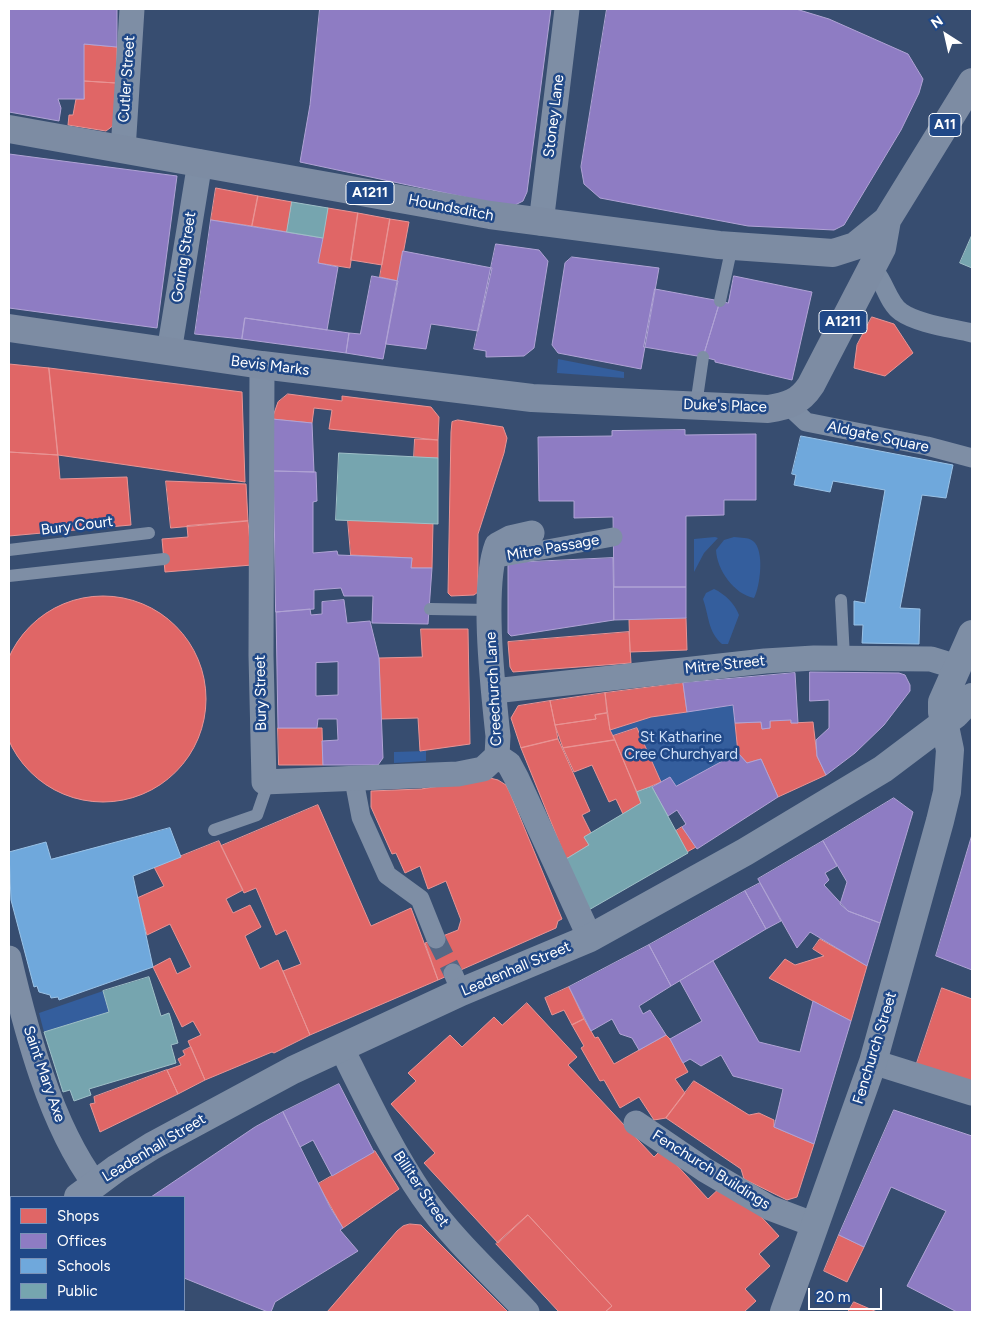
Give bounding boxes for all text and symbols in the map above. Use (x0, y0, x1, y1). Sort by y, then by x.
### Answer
north arrow (921, 10, 971, 60)
text: N (928, 12, 946, 32)
street label: Cutler Street (115, 35, 139, 123)
street label: Stoney Lane (540, 73, 568, 159)
road number: A11 (929, 114, 961, 136)
road number: A1211 (346, 182, 394, 204)
street label: Houndsditch (407, 191, 495, 225)
street label: Goring Street (168, 210, 200, 304)
road number: A1211 (819, 311, 867, 334)
street label: Bevis Marks (230, 352, 310, 380)
street label: Duke's Place (683, 396, 767, 416)
street label: Aldgate Square (826, 417, 930, 457)
street label: Bury Court (40, 513, 114, 539)
street label: Mitre Passage (505, 531, 601, 565)
street label: Creechurch Lane (482, 631, 506, 747)
street label: Mitre Street (684, 652, 766, 678)
street label: Bury Street (251, 655, 271, 731)
park label: St Katharine Cree Churchyard (624, 729, 738, 764)
street label: Leadenhall Street (458, 938, 574, 1000)
street label: Fenchurch Street (849, 990, 901, 1106)
street label: Saint Mary Axe (19, 1024, 69, 1124)
street label: Leadenhall Street (99, 1110, 209, 1186)
street label: Fenchurch Buildings (649, 1126, 773, 1214)
street label: Billiter Street (389, 1148, 453, 1230)
legend (10, 1196, 185, 1311)
text: Shops (57, 1207, 99, 1225)
text: Offices (57, 1232, 107, 1250)
text: Schools (57, 1257, 110, 1275)
scale bar (811, 1278, 885, 1310)
text: Public (57, 1282, 98, 1300)
text: 20 m (816, 1288, 850, 1306)

